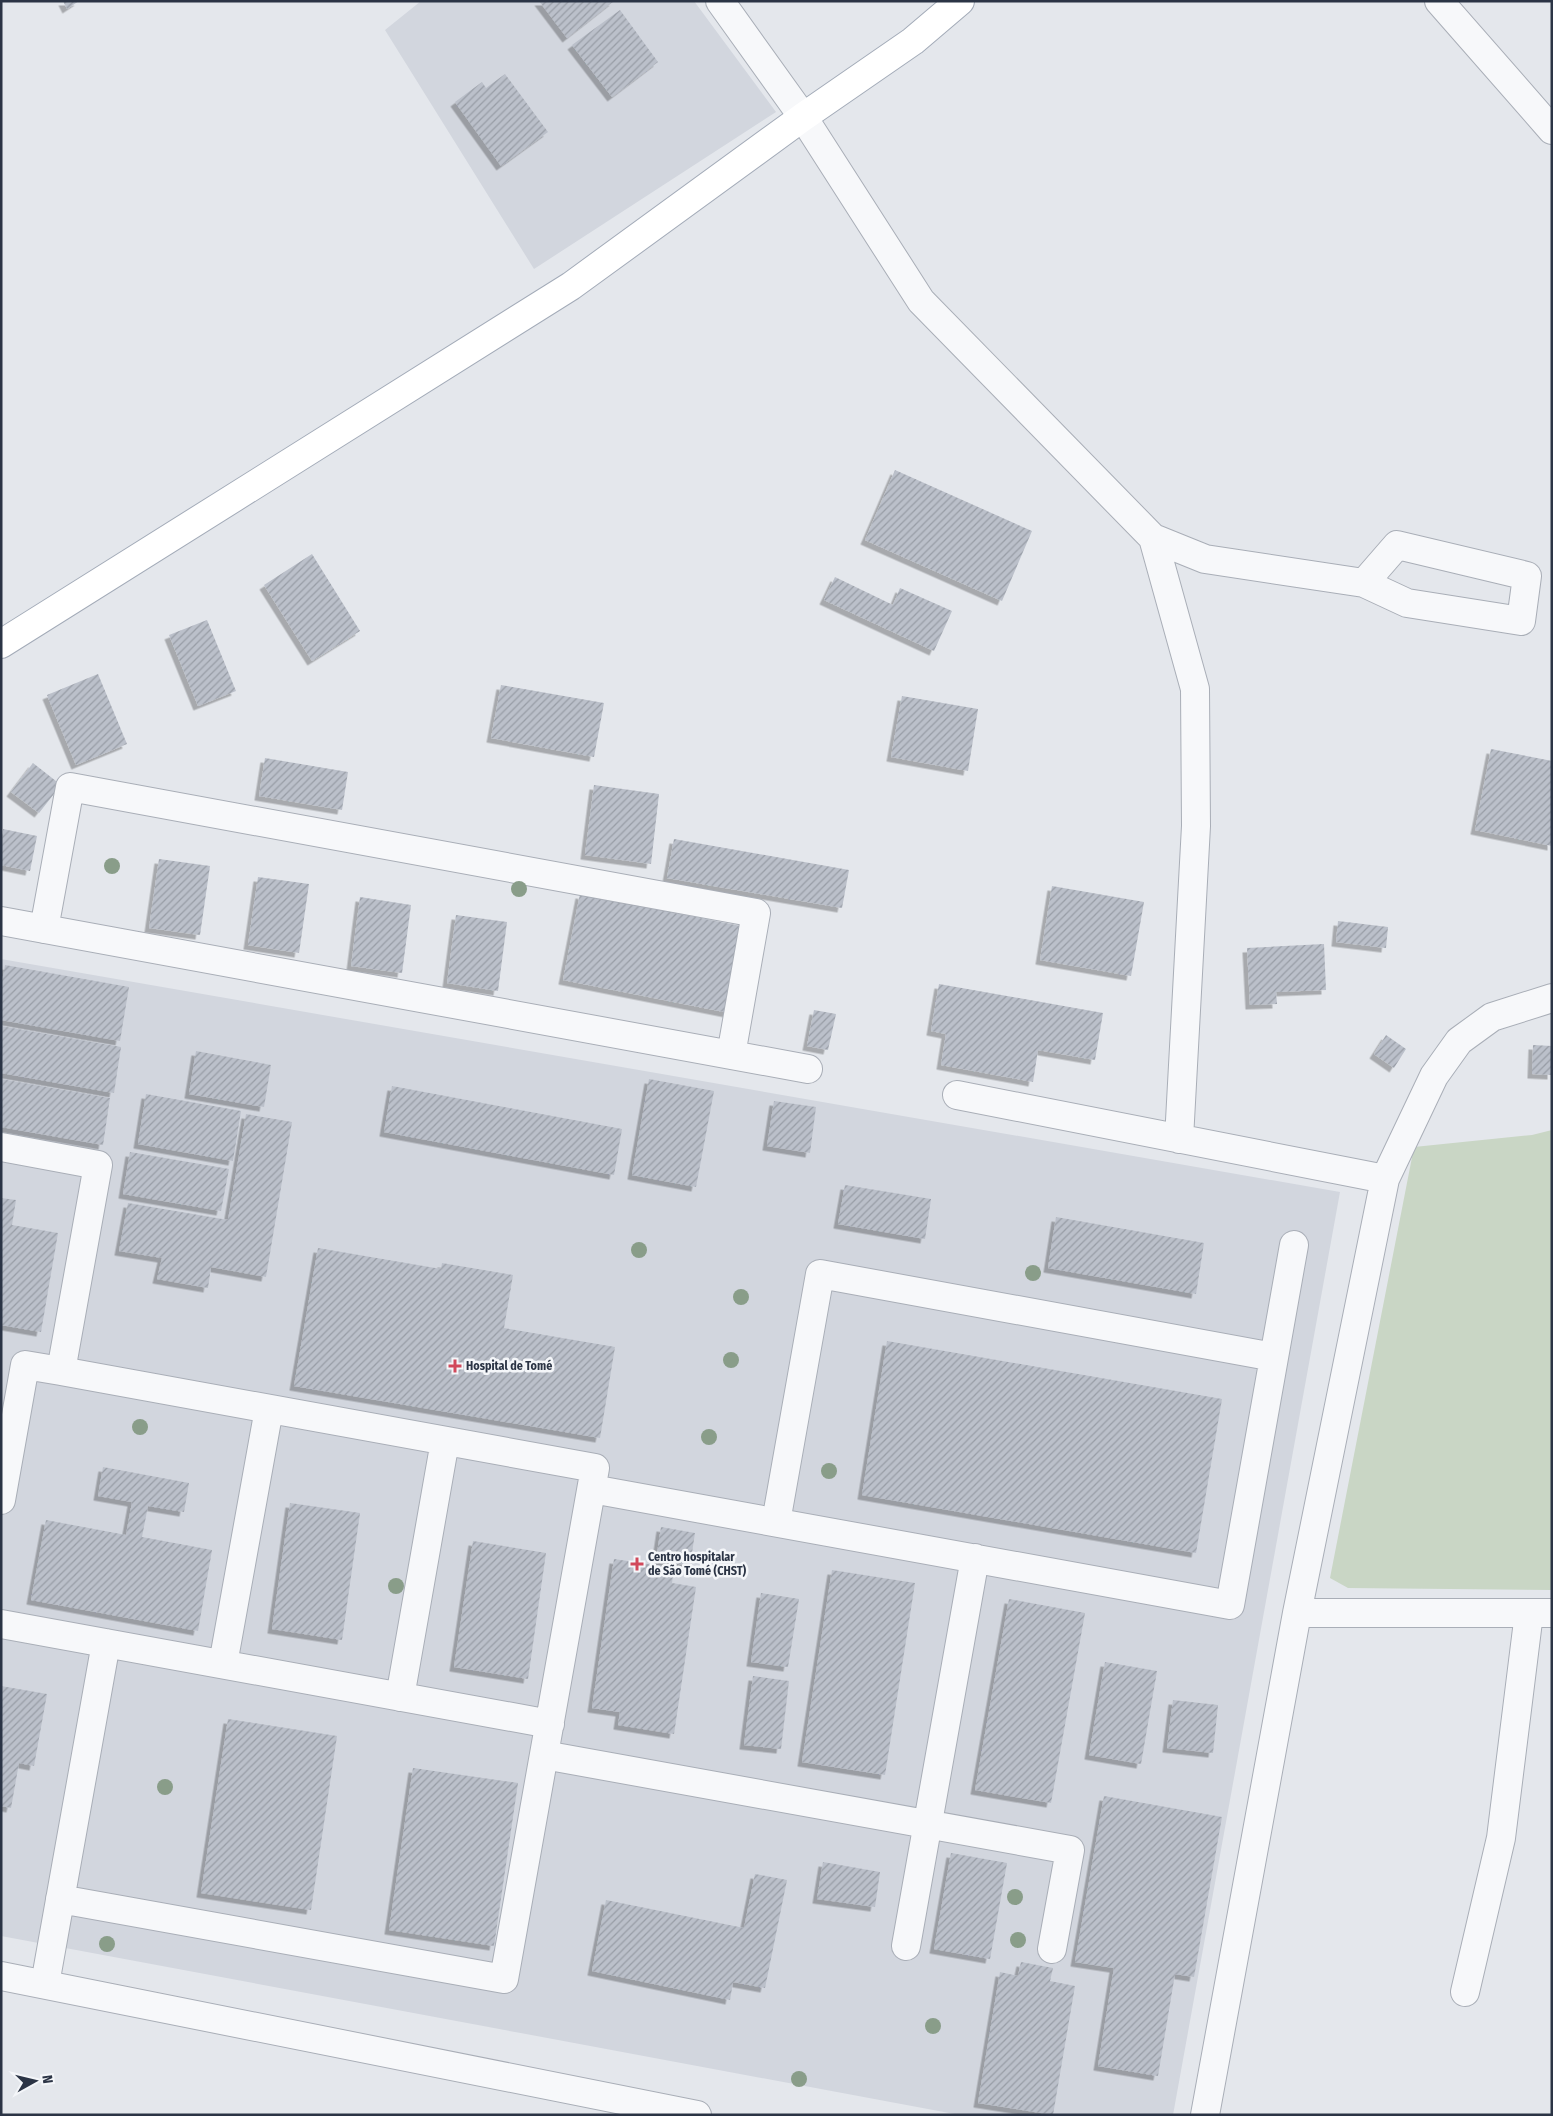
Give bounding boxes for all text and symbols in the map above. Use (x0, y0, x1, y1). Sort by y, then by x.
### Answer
marker: Hospital de Tomé (448, 1359, 462, 1373)
place label: Hospital de Tomé (466, 1359, 552, 1373)
place label: Centro hospitalar de São Tomé (CHST) (648, 1550, 747, 1578)
marker: Centro hospitalar de São Tomé (CHST) (630, 1557, 644, 1571)
north arrow (10, 2056, 60, 2106)
text: N (38, 2074, 56, 2085)

